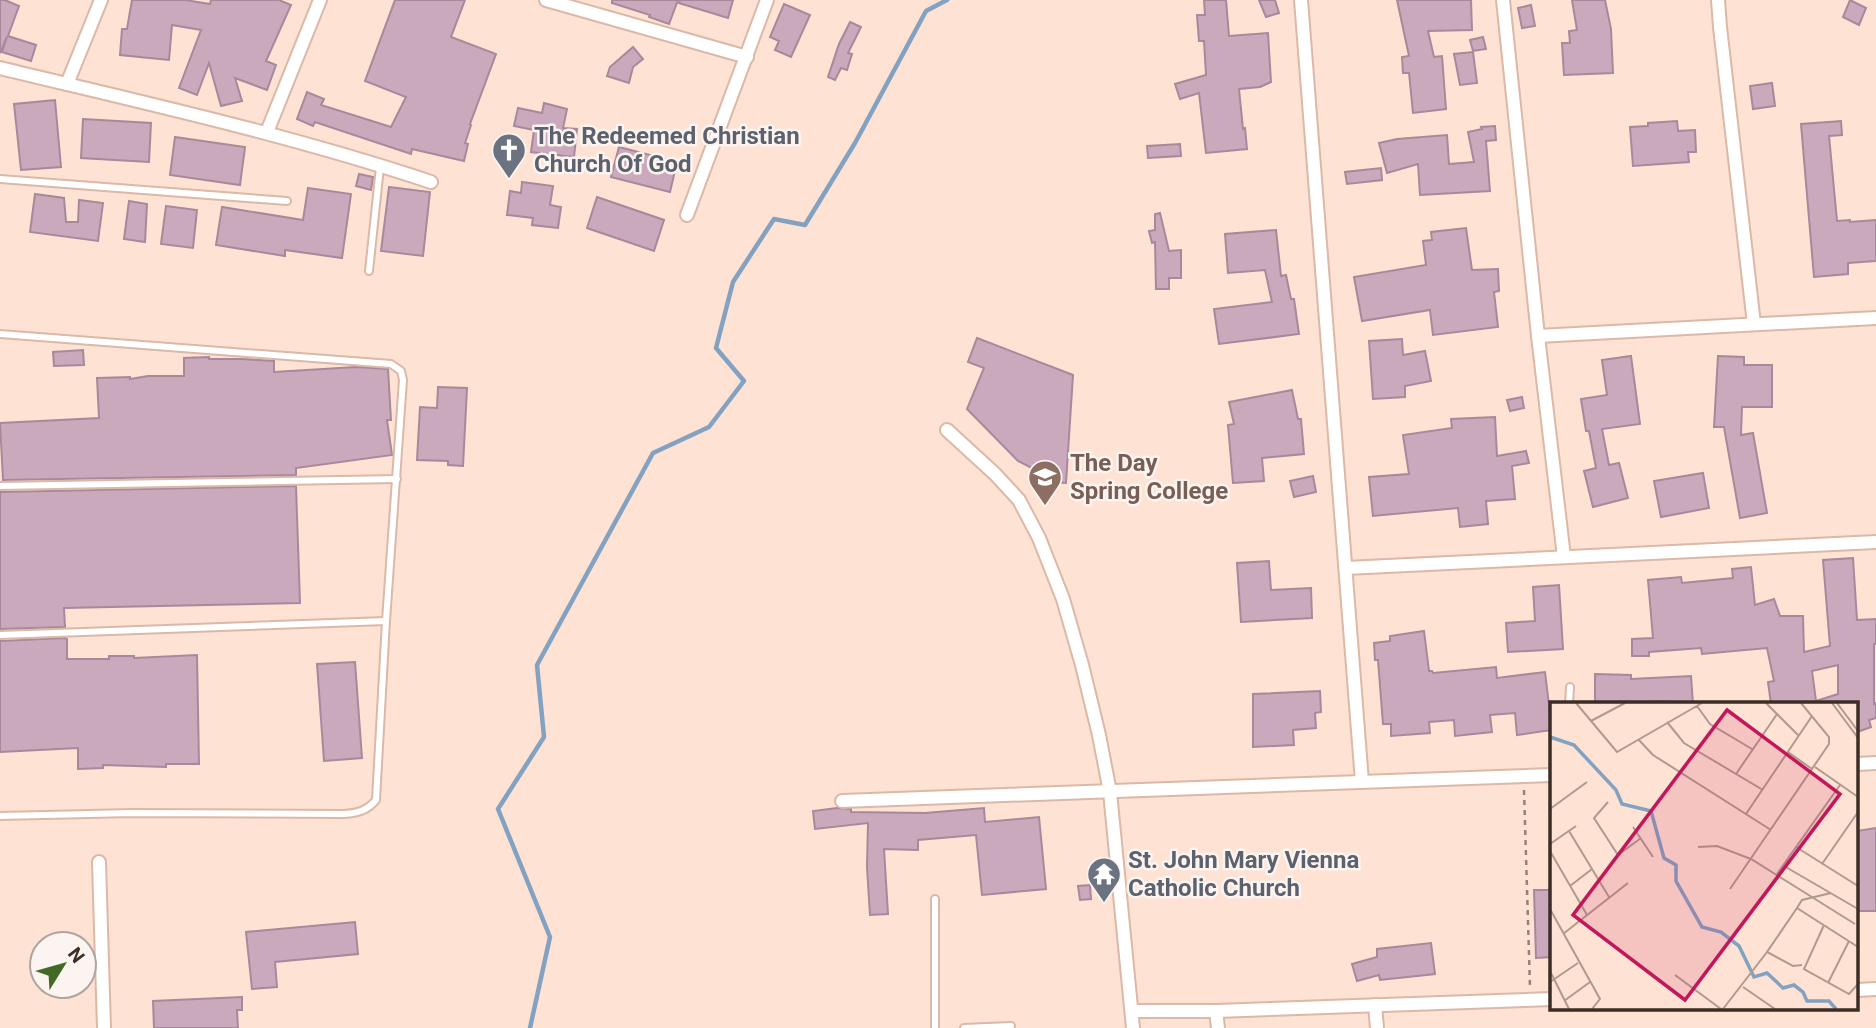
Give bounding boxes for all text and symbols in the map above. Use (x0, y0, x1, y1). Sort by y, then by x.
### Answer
place label: The Redeemed Christian Church Of God (534, 122, 800, 178)
church icon: The Redeemed Christian Church Of God (490, 131, 528, 180)
place label: The Day Spring College (1070, 449, 1228, 505)
school or university icon: The Day Spring College (1026, 458, 1064, 507)
inset map (1550, 702, 1858, 1010)
place label: St. John Mary Vienna Catholic Church (1128, 846, 1359, 902)
temple icon: St. John Mary Vienna Catholic Church (1085, 855, 1123, 904)
north arrow (28, 930, 98, 1000)
text: N (63, 943, 89, 967)

